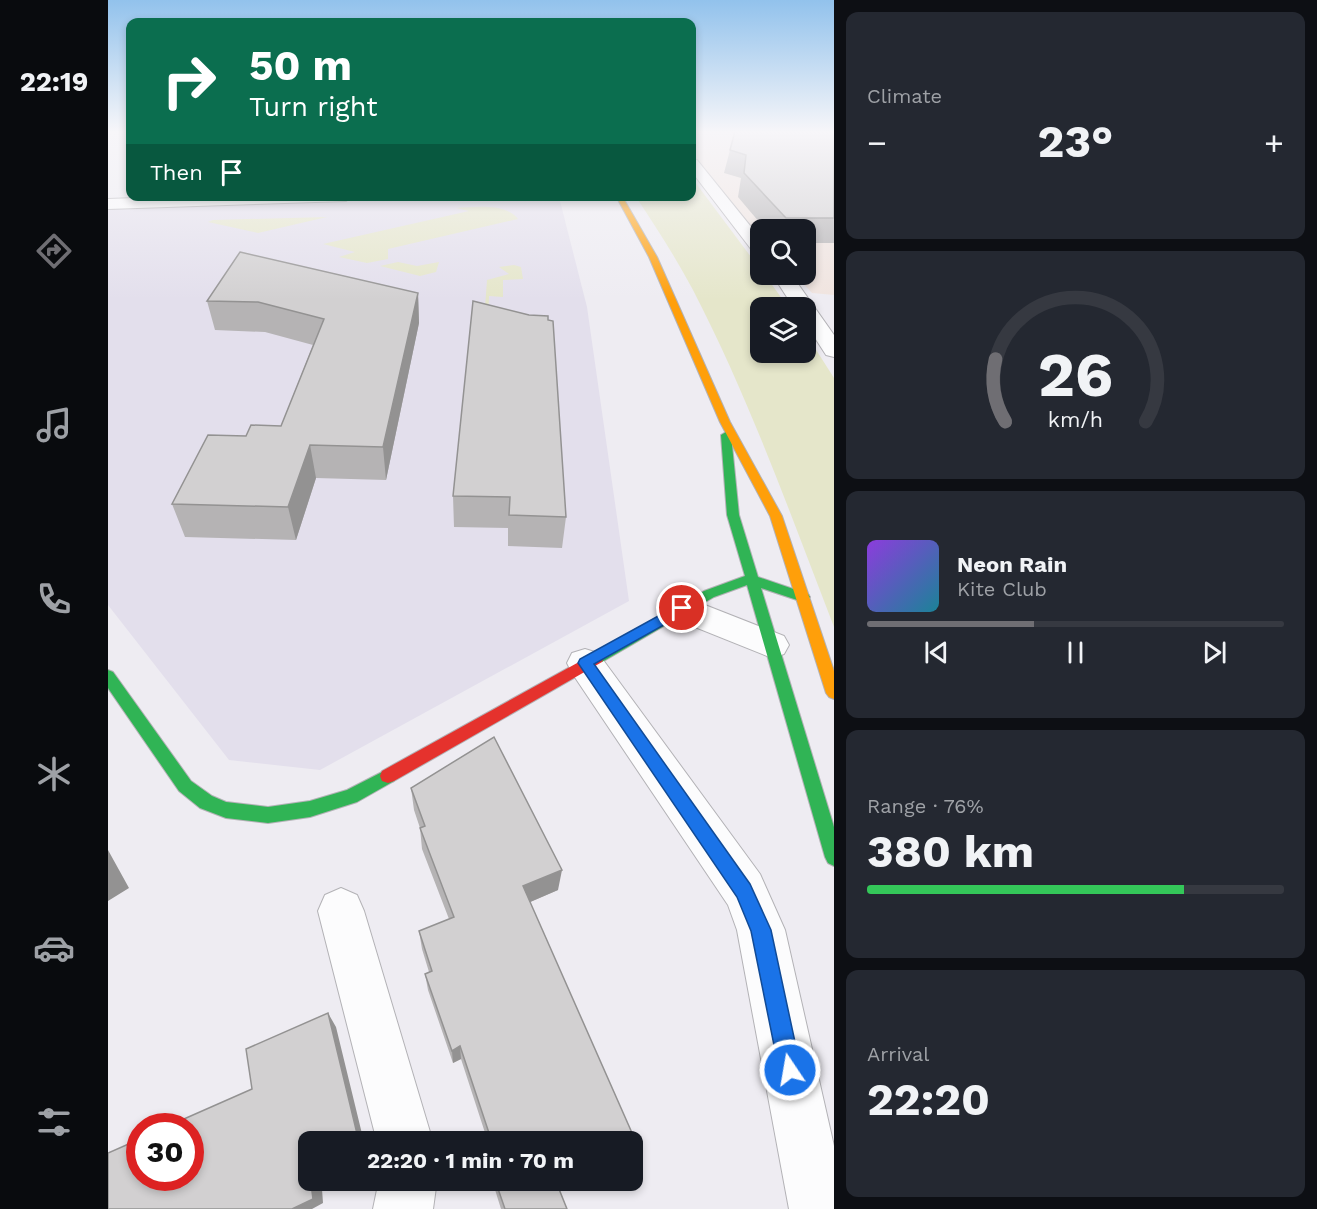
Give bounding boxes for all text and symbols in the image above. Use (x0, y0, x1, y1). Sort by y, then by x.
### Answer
text: 50 m (249, 41, 352, 90)
icon: right (150, 42, 228, 120)
text: 22:19 (20, 66, 88, 98)
text: Climate (867, 84, 942, 108)
text: Turn right (249, 91, 378, 123)
text: 23° (1038, 115, 1113, 168)
text: − (867, 123, 887, 162)
text: + (1264, 123, 1284, 162)
icon: arrive (215, 156, 248, 189)
text: Then (150, 160, 203, 185)
map controls (750, 219, 816, 363)
button: search (750, 219, 816, 285)
icon: directions (33, 230, 75, 272)
button: layers (750, 297, 816, 363)
text: 26 (1038, 338, 1113, 411)
icon: music (33, 404, 75, 446)
text: km/h (1048, 408, 1103, 433)
text: Neon Rain (957, 552, 1067, 577)
text: Kite Club (957, 577, 1047, 601)
icon: phone (33, 578, 75, 620)
pin (656, 582, 707, 633)
icon: arrive (665, 591, 698, 624)
icon: previous (920, 636, 953, 669)
icon: pause (1059, 636, 1092, 669)
icon: next (1198, 636, 1231, 669)
icon: climate (33, 753, 75, 795)
text: Range · 76% (867, 794, 984, 818)
text: 380 km (867, 825, 1034, 878)
icon: car (33, 927, 75, 969)
position arrow (758, 1038, 822, 1102)
text: Arrival (867, 1042, 929, 1066)
text: 22:20 (867, 1073, 990, 1126)
icon: filters (33, 1101, 75, 1143)
speed limit sign: 30 (126, 1113, 204, 1191)
text: 22:20 · 1 min · 70 m (367, 1148, 574, 1173)

